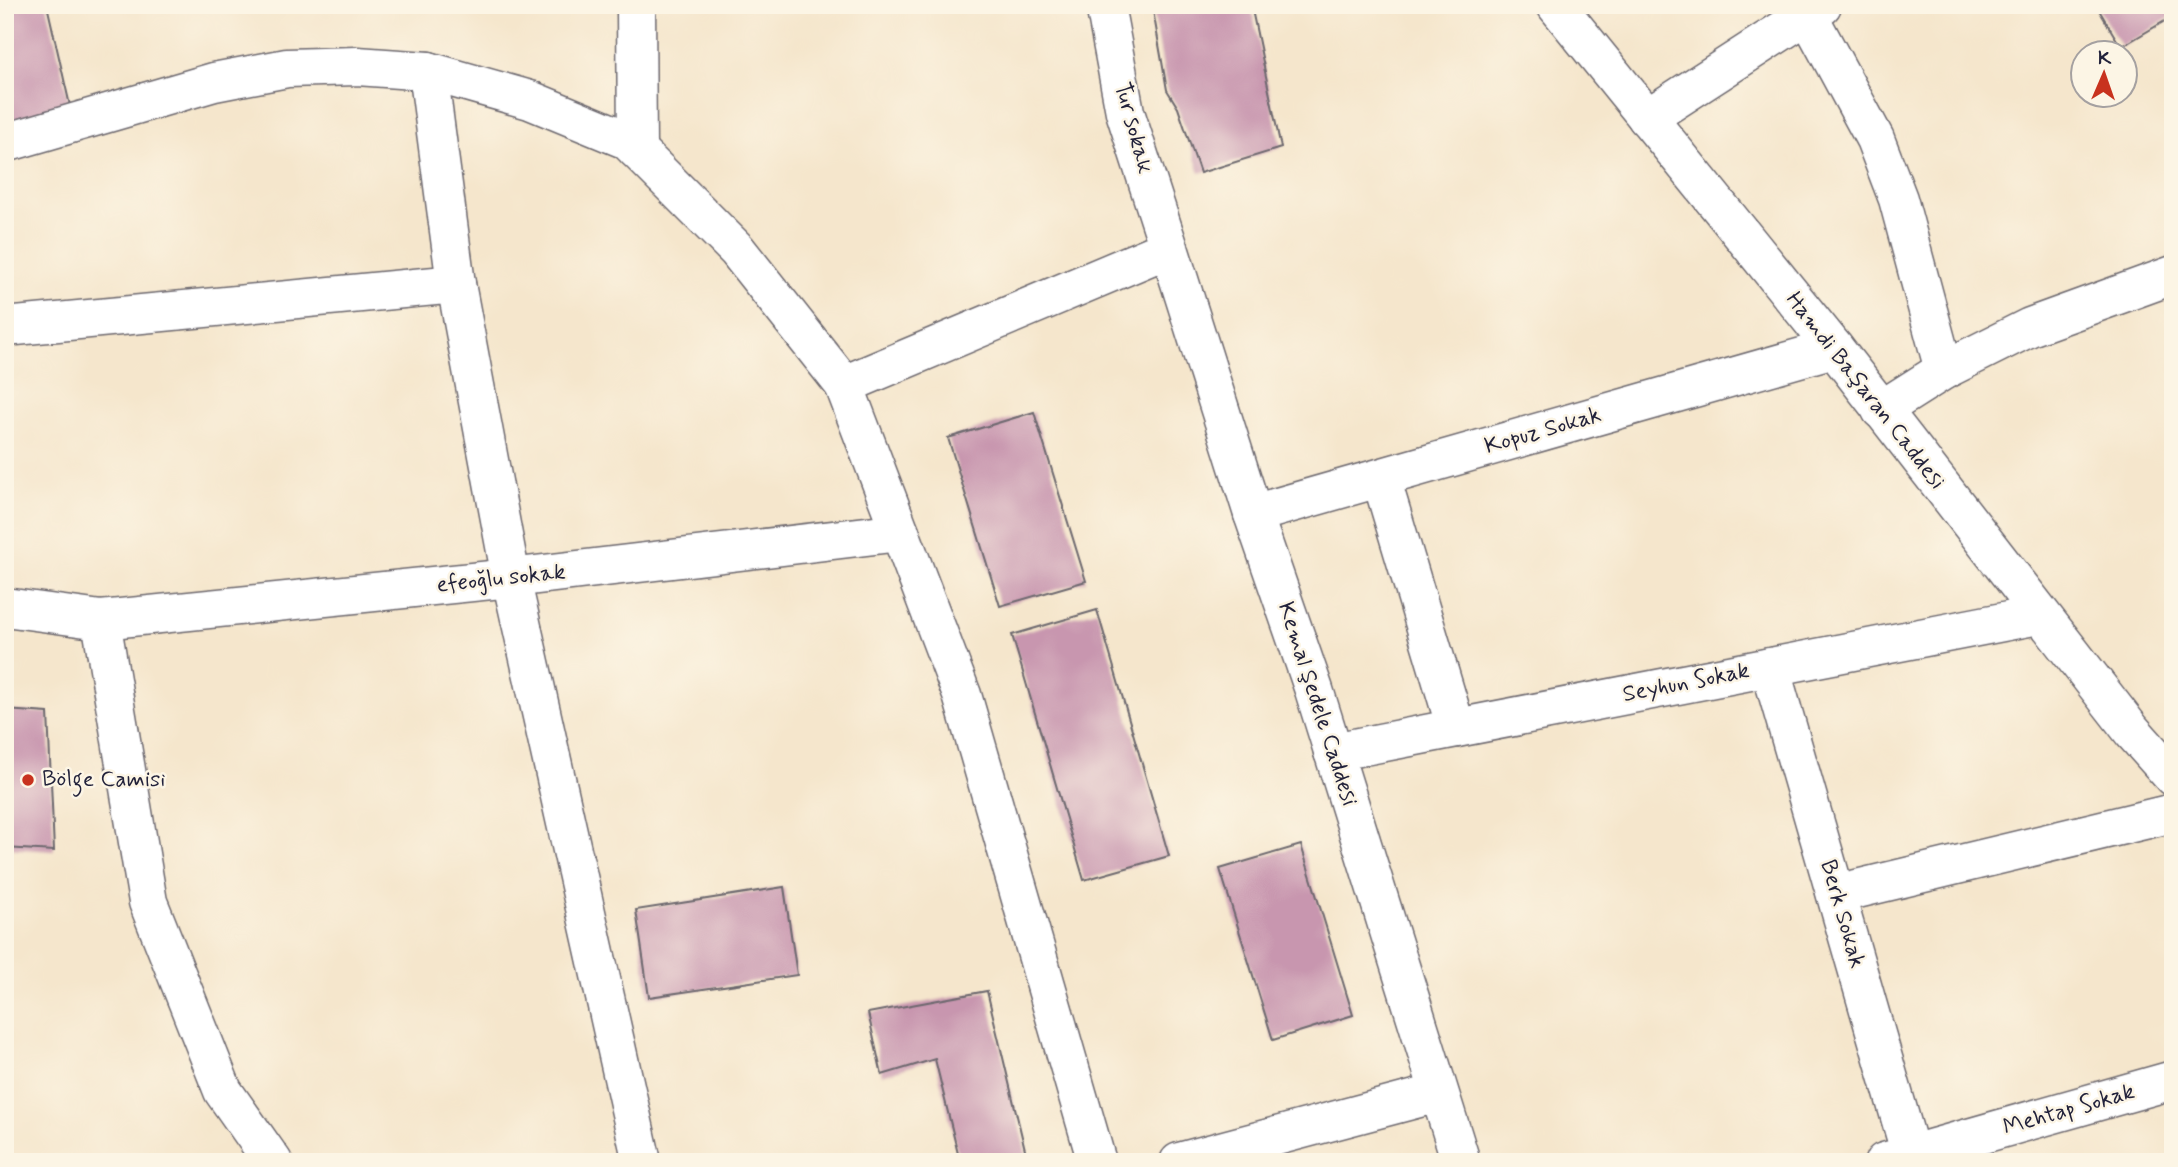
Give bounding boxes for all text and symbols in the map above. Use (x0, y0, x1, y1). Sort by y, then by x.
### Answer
north arrow (2070, 38, 2140, 108)
text: K (2097, 46, 2112, 71)
street label: Tur sokak (1106, 79, 1160, 177)
street label: Hamdi Başaran Caddesi (1778, 286, 1952, 496)
street label: Kopuz Sokak (1481, 400, 1605, 462)
street label: efeoğlu sokak (435, 557, 567, 601)
street label: Kemal Şedele Caddesi (1270, 598, 1364, 810)
street label: Seyhun Sokak (1620, 656, 1752, 710)
place label: Bölge Camisi (42, 765, 166, 797)
marker: Bölge Camisi (20, 772, 36, 788)
street label: Berk Sokak (1812, 856, 1872, 972)
street label: Mehtap Sokak (2000, 1077, 2138, 1143)

